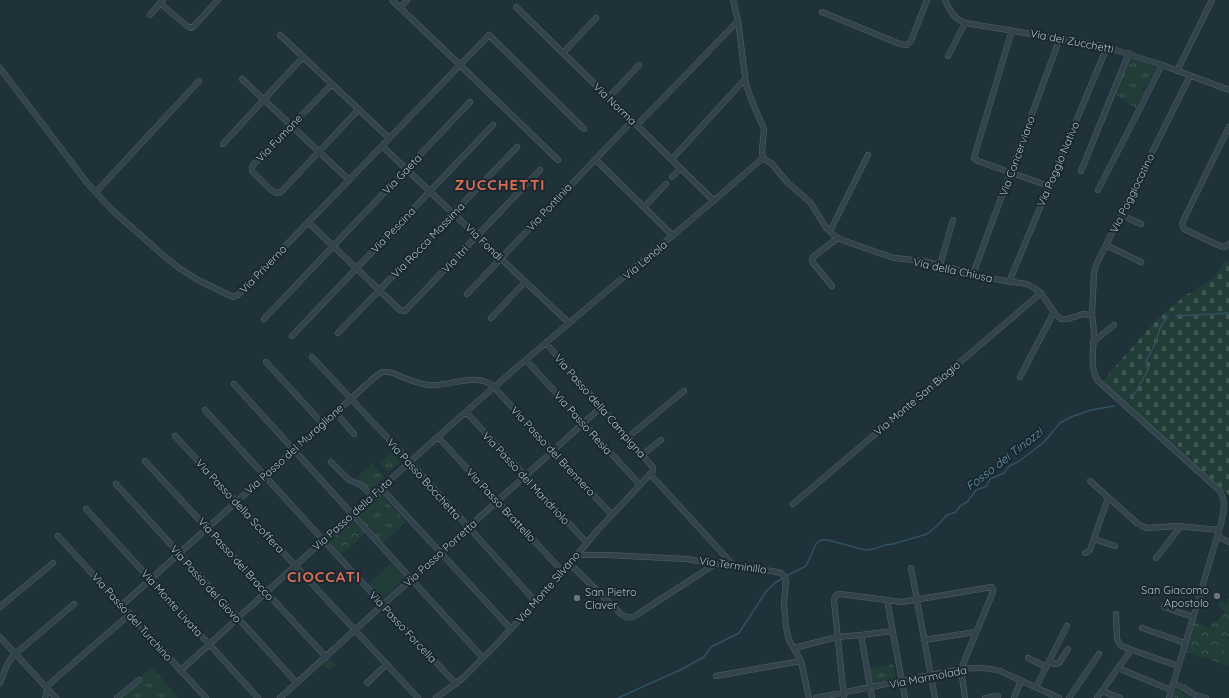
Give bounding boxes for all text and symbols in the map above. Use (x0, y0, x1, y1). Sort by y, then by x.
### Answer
street label: Via dei Zucchetti (1029, 26, 1115, 56)
street label: Via Norma (590, 80, 640, 128)
street label: Via Fumone (253, 111, 305, 165)
street label: Via Concerviano (996, 114, 1038, 198)
street label: Via Poggio Nativo (1034, 119, 1082, 209)
street label: Via Gaeta (379, 151, 425, 197)
street label: Via Poggiocatino (1107, 151, 1157, 235)
district label: ZUCCHETTI (455, 175, 545, 194)
street label: Via Pontinia (523, 180, 575, 234)
street label: Via Rocca Massima (388, 199, 468, 281)
street label: Via Pescina (368, 204, 418, 256)
street label: Via Fondi (462, 220, 506, 264)
street label: Via Lenola (620, 237, 670, 283)
street label: Via Priverno (237, 242, 290, 296)
street label: Via Itri (439, 242, 471, 276)
street label: Via della Chiusa (912, 255, 994, 285)
street label: Via Passo della Campigna (551, 351, 649, 461)
street label: Via Monte San Biagio (871, 358, 963, 438)
street label: Via Passo Resia (551, 389, 615, 457)
street label: Via Passo del Muraglione (242, 401, 346, 497)
street label: Via Passo del Brennero (508, 403, 599, 499)
water label: Fosso dei Tinozzi (963, 423, 1047, 494)
street label: Via Passo del Mandriolo (479, 429, 573, 528)
street label: Via Passo Bocchetta (384, 436, 464, 522)
street label: Via Passo della Scoffera (193, 456, 287, 556)
street label: Via Passo Brattello (463, 465, 539, 545)
street label: Via Passo della Futa (309, 474, 395, 554)
street label: Via Passo del Bracco (195, 515, 277, 604)
street label: Via Passo Porretta (400, 516, 480, 590)
street label: Via Passo del Giovo (167, 542, 245, 626)
street label: Via Monte Silvano (513, 548, 583, 626)
street label: Via Terminillo (698, 553, 768, 577)
street label: Via Monte Livata (138, 567, 206, 639)
district label: CIOCCATI (287, 567, 361, 586)
street label: Via Passo del Turchino (89, 570, 175, 664)
place label: San Giacomo Apostolo (1141, 583, 1209, 610)
place label: San Pietro Claver (585, 585, 637, 612)
street label: Via Passo Forcella (366, 588, 440, 666)
marker: San Giacomo Apostolo (1212, 591, 1222, 601)
marker: San Pietro Claver (572, 593, 582, 603)
street label: Via Marmolada (888, 663, 968, 691)

